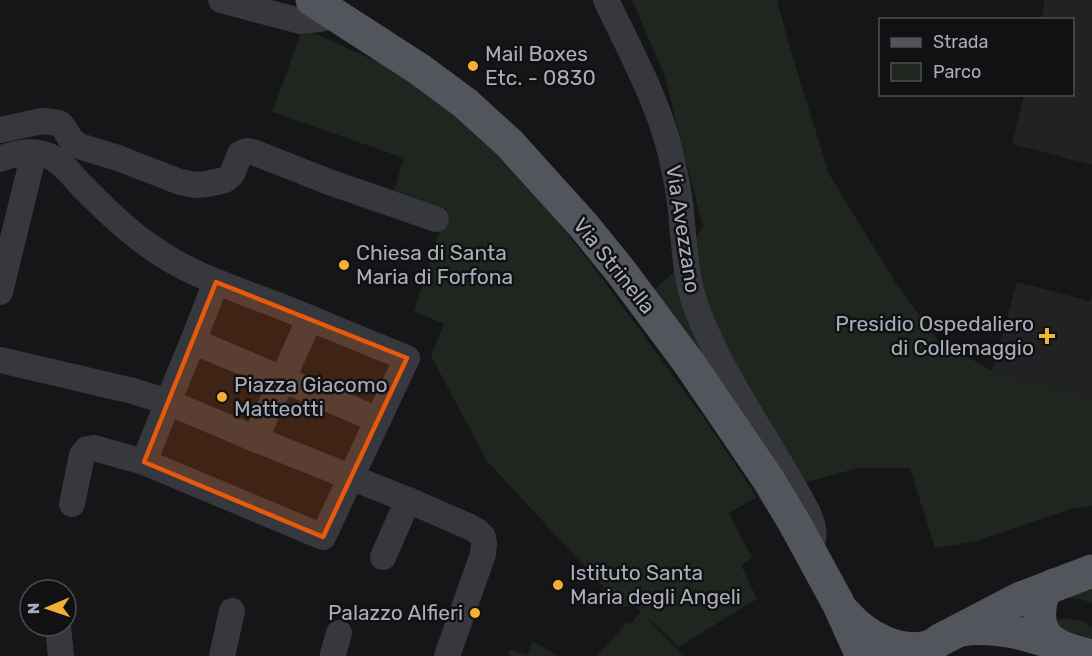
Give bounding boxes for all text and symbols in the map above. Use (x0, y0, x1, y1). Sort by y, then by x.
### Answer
legend (879, 18, 1074, 96)
text: Strada (933, 31, 989, 53)
place label: Mail Boxes Etc. - 0830 (485, 41, 596, 90)
marker: Mail Boxes Etc. - 0830 (466, 59, 480, 73)
text: Parco (933, 61, 981, 83)
street label: Via Avezzano (661, 163, 706, 295)
street label: Via Strinella (568, 213, 661, 319)
place label: Chiesa di Santa Maria di Forfona (356, 240, 513, 289)
marker: Chiesa di Santa Maria di Forfona (337, 258, 351, 272)
place label: Presidio Ospedaliero di Collemaggio (835, 311, 1034, 360)
marker: Presidio Ospedaliero di Collemaggio (1038, 327, 1056, 345)
place label: Piazza Giacomo Matteotti (234, 372, 388, 421)
marker: Piazza Giacomo Matteotti (215, 390, 229, 404)
place label: Istituto Santa Maria degli Angeli (570, 560, 741, 609)
north arrow (18, 578, 78, 638)
marker: Istituto Santa Maria degli Angeli (551, 578, 565, 592)
place label: Palazzo Alfieri (328, 600, 463, 625)
text: N (24, 602, 43, 615)
marker: Palazzo Alfieri (468, 606, 482, 620)

